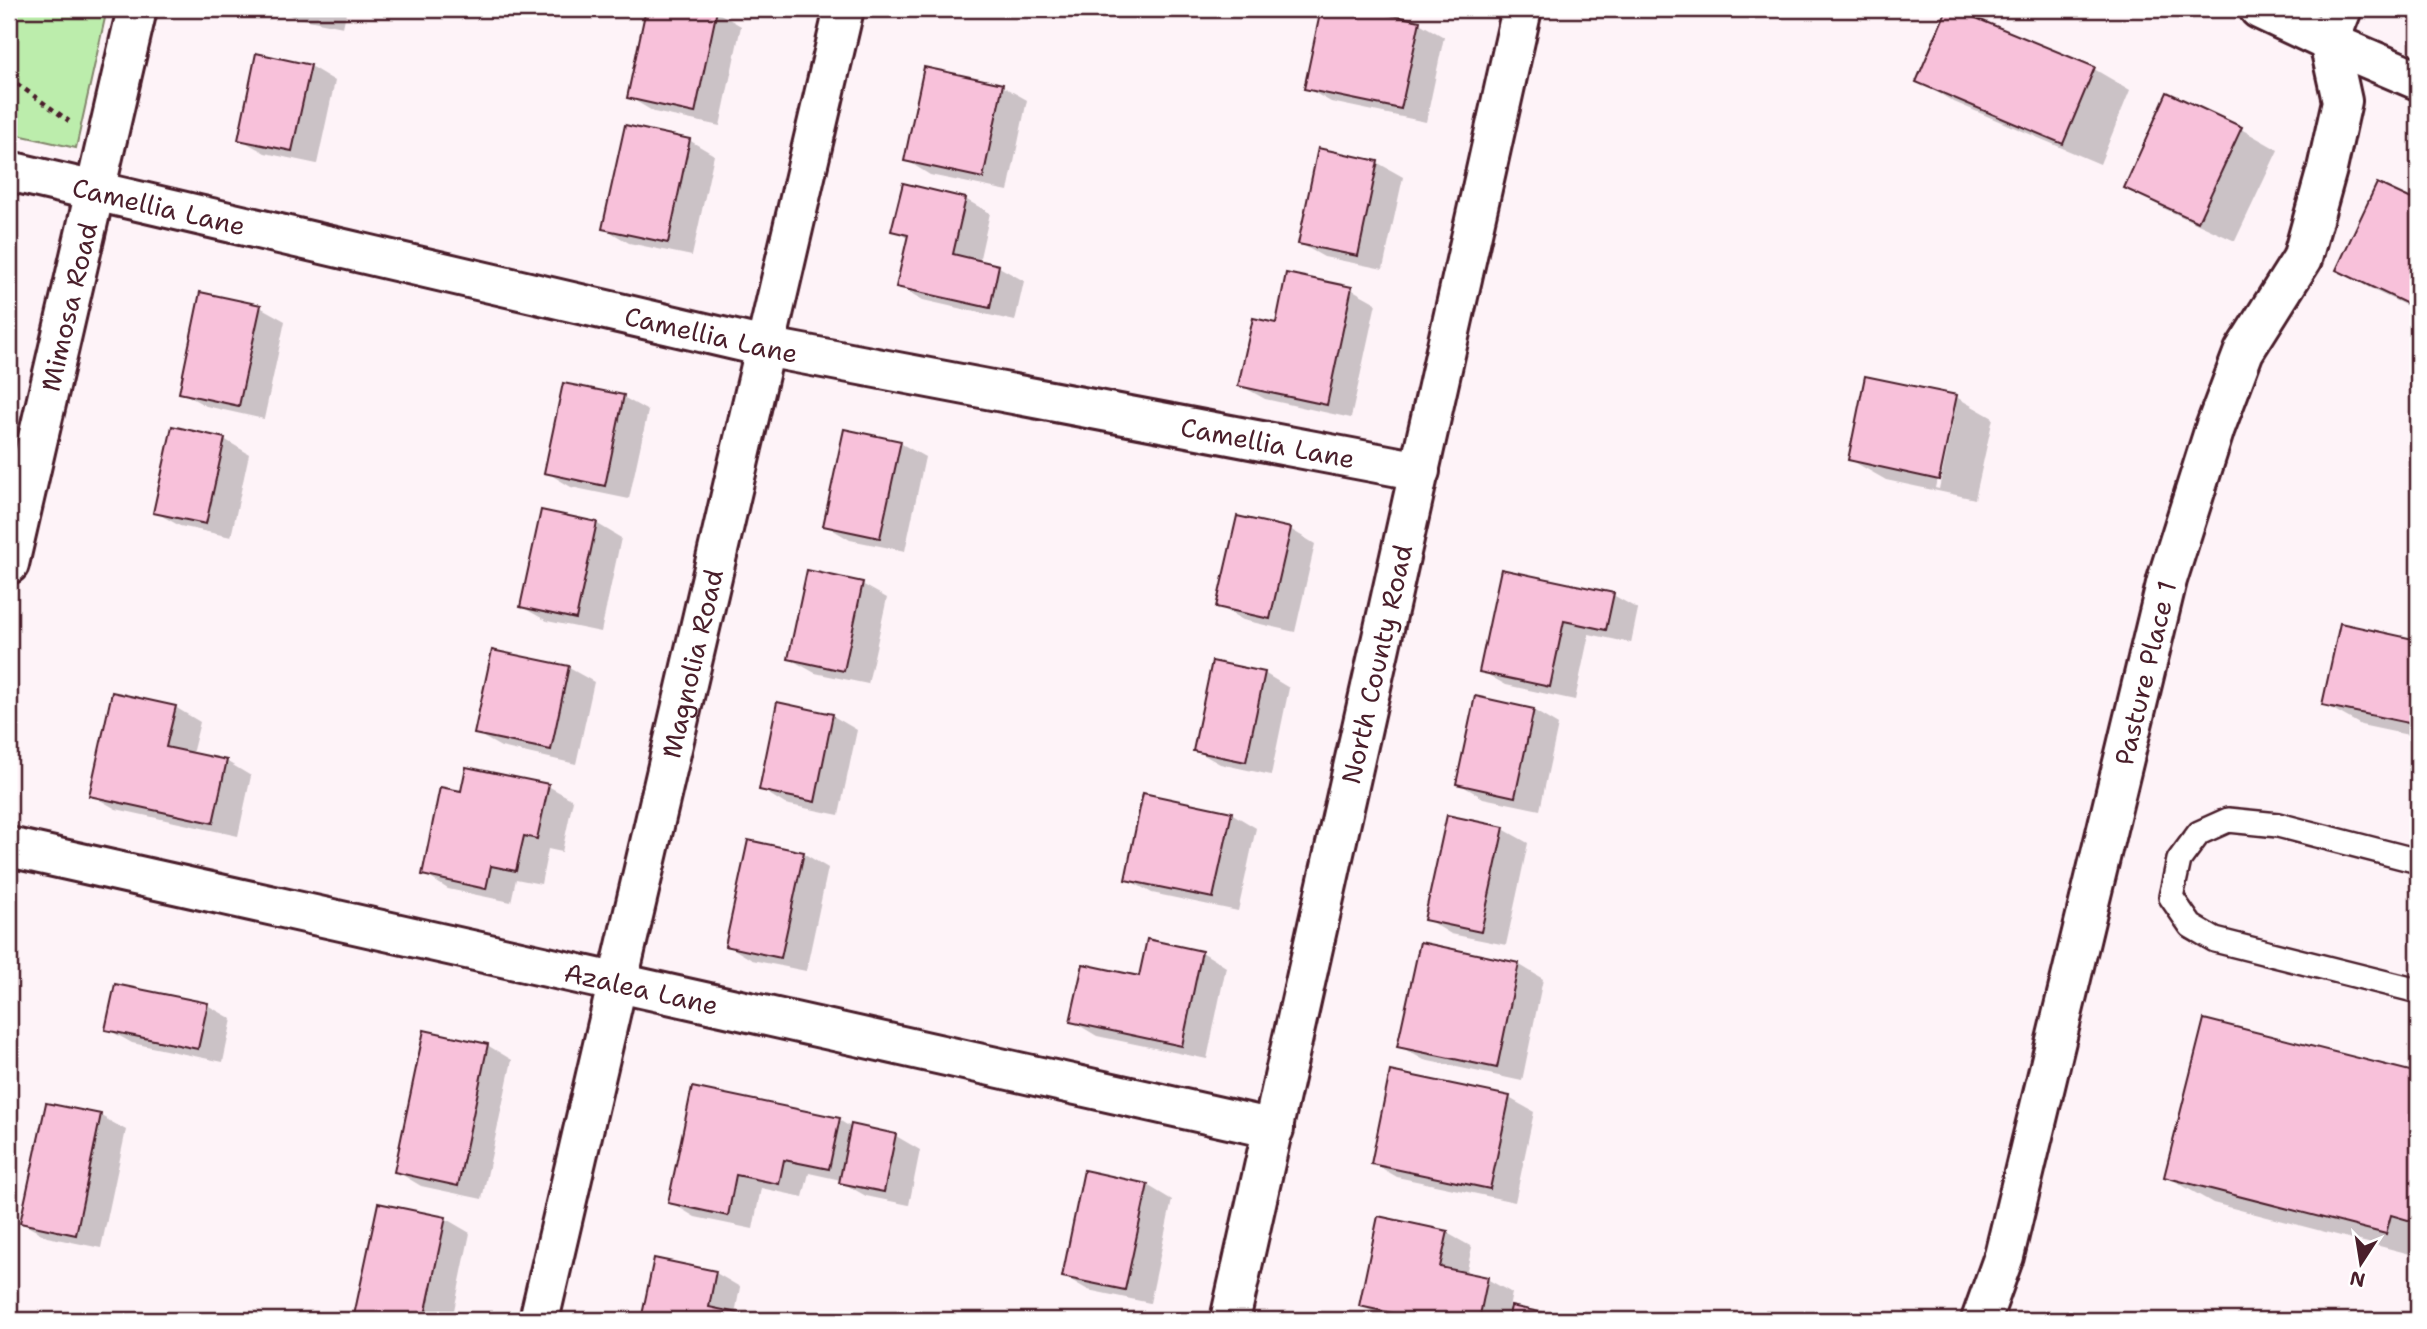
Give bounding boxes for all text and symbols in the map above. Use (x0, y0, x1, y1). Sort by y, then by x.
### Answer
street label: Camellia Lane (69, 169, 249, 243)
street label: Mimosa Road (32, 219, 105, 395)
street label: Camellia Lane (621, 297, 801, 370)
street label: Camellia Lane (1178, 409, 1358, 476)
street label: North County Road (1332, 541, 1420, 787)
street label: Magnolia Road (653, 565, 731, 762)
street label: Pasture Place 1 (2106, 577, 2184, 768)
street label: Azalea Lane (561, 954, 722, 1022)
north arrow (2326, 1228, 2396, 1298)
text: N (2348, 1265, 2368, 1293)

